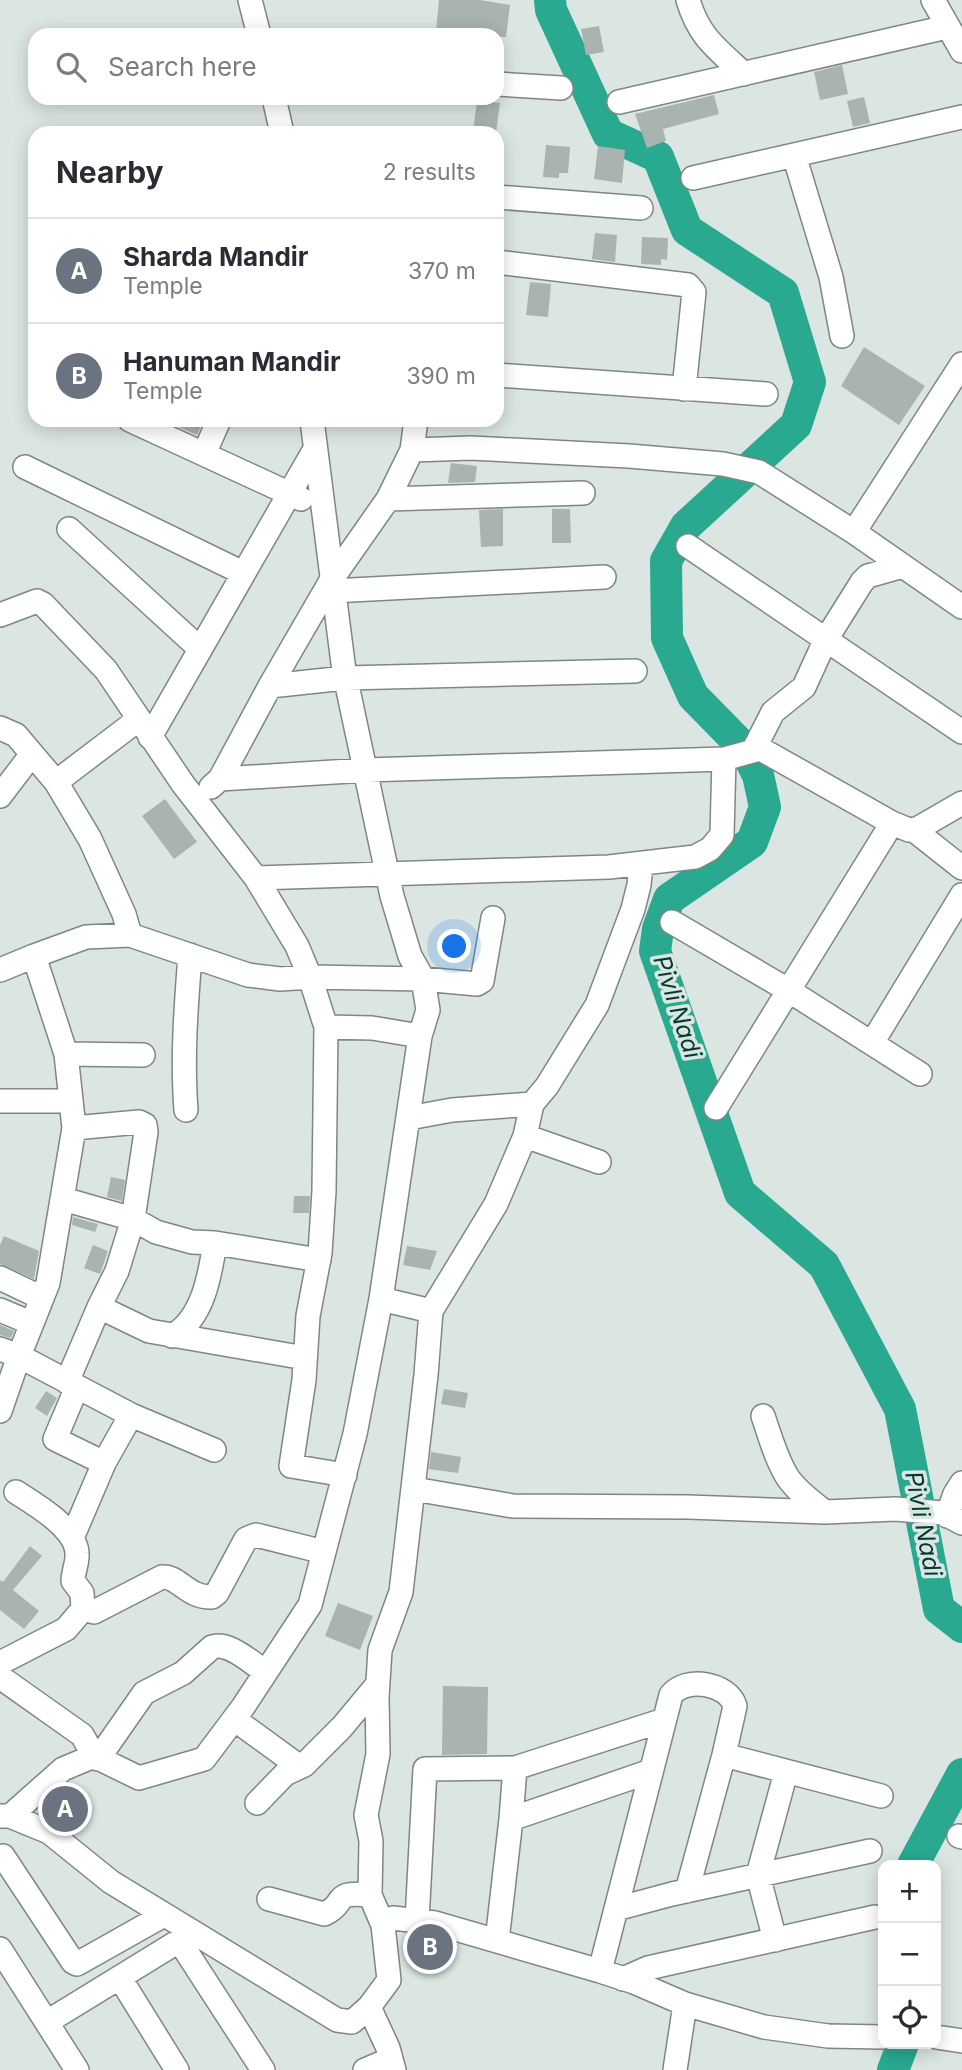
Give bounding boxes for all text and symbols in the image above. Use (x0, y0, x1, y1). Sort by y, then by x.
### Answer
search box (28, 28, 504, 105)
icon: search (52, 48, 90, 86)
text: Search here (108, 51, 257, 82)
text: Nearby (56, 154, 164, 190)
text: 2 results (383, 158, 476, 186)
text: Sharda Mandir (123, 241, 308, 272)
text: A (70, 257, 88, 285)
text: 370 m (408, 257, 476, 285)
text: Temple (123, 272, 203, 300)
text: Hanuman Mandir (123, 346, 341, 377)
text: B (71, 362, 87, 390)
text: 390 m (406, 362, 476, 390)
text: Temple (123, 377, 203, 405)
your location (437, 929, 471, 963)
water label: Pivli Nadi (647, 952, 708, 1063)
water label: Pivli Nadi (899, 1469, 948, 1580)
pin: A (42, 1783, 88, 1835)
map controls (878, 1860, 941, 2049)
button: + (878, 1860, 941, 1923)
pin: B (407, 1921, 453, 1973)
button: − (878, 1923, 941, 1986)
button: locate (878, 1986, 941, 2049)

